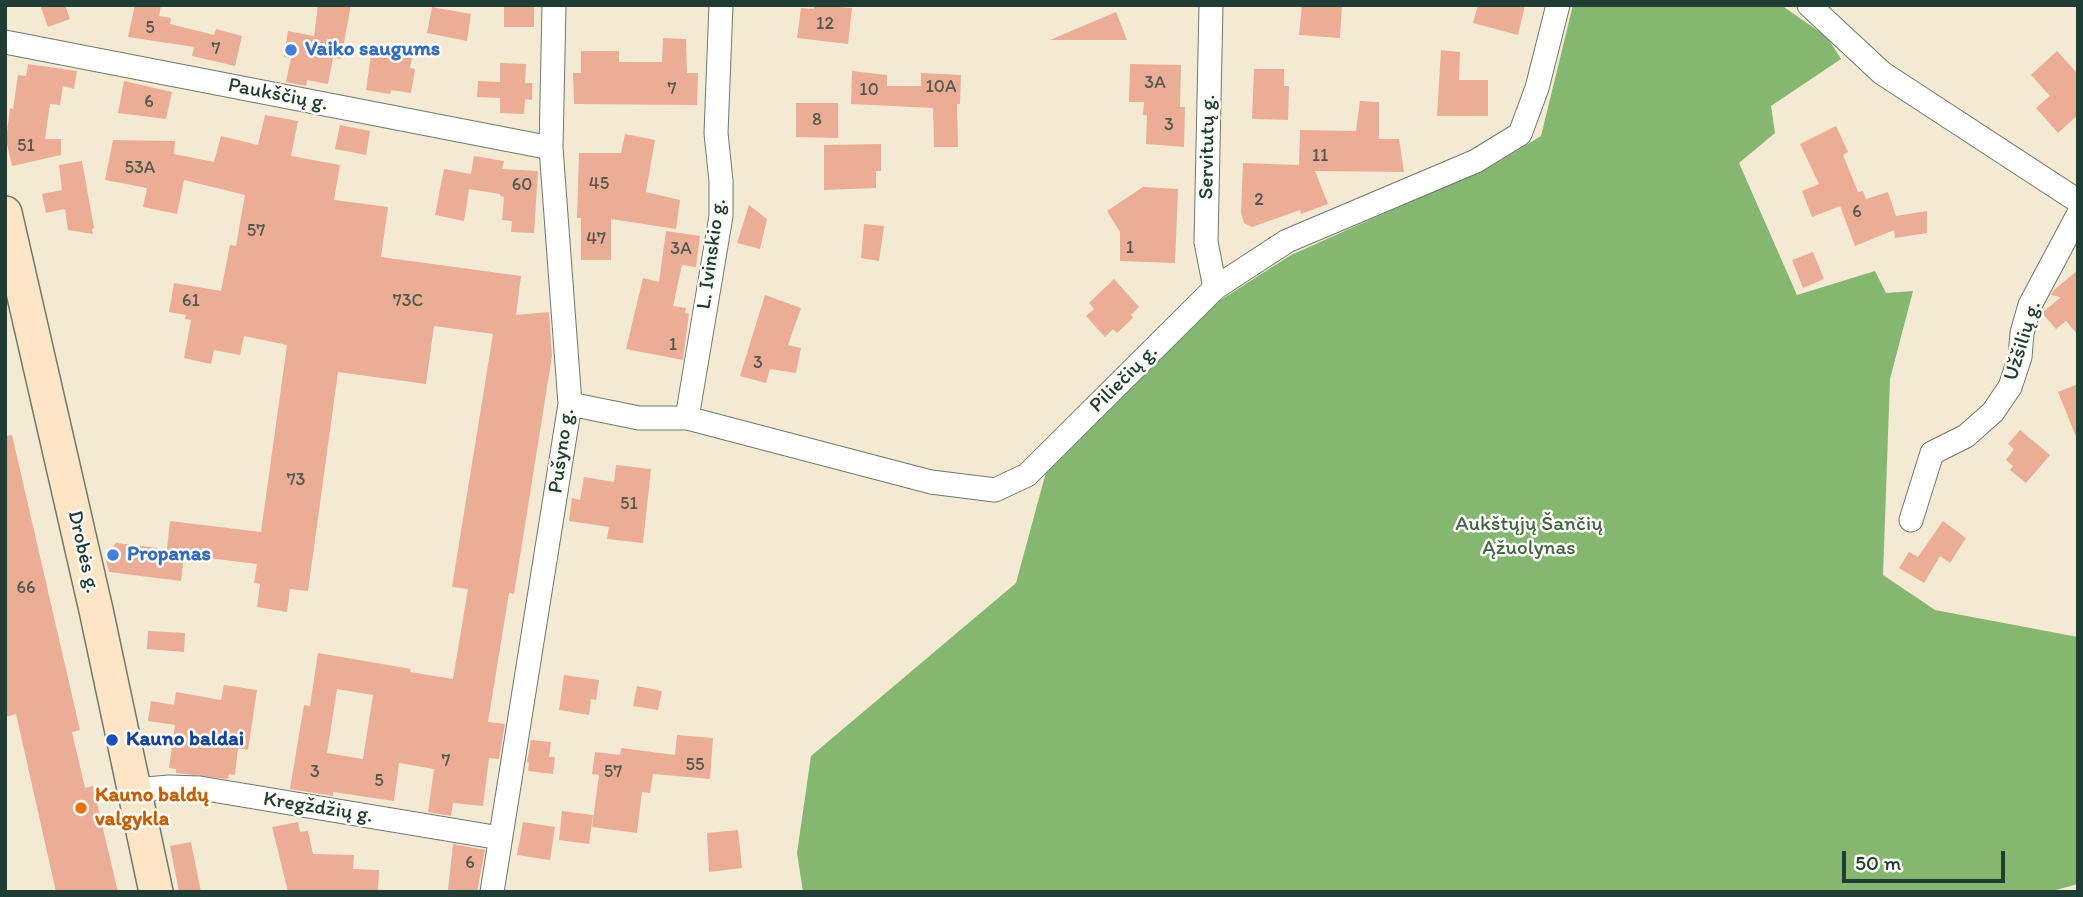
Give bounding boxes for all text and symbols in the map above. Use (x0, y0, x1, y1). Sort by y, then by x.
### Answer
house number: 12 (816, 13, 834, 35)
house number: 5 (145, 17, 155, 39)
place label: Vaiko saugums (305, 37, 440, 63)
house number: 7 (212, 38, 220, 60)
marker: Vaiko saugums (283, 42, 299, 58)
house number: 3A (1144, 72, 1166, 94)
street label: Paukščių g. (226, 73, 330, 117)
house number: 10A (926, 76, 956, 98)
house number: 7 (668, 78, 676, 100)
house number: 10 (859, 79, 879, 101)
house number: 6 (144, 91, 154, 113)
street label: Servitutų g. (1194, 94, 1222, 200)
house number: 8 (812, 109, 822, 131)
house number: 3 (1164, 114, 1174, 136)
house number: 51 (17, 135, 35, 157)
house number: 11 (1312, 145, 1328, 167)
house number: 53A (125, 157, 155, 179)
house number: 45 (589, 173, 609, 195)
house number: 60 (512, 174, 532, 196)
house number: 2 (1254, 189, 1264, 211)
street label: L. Ivinskio g. (692, 197, 732, 311)
house number: 6 (1852, 201, 1862, 223)
house number: 57 (247, 220, 265, 242)
house number: 47 (586, 228, 606, 250)
house number: 1 (1126, 237, 1134, 259)
house number: 3A (670, 238, 692, 260)
house number: 61 (182, 290, 200, 312)
house number: 73C (393, 290, 423, 312)
street label: Užšilių g. (1999, 298, 2047, 384)
house number: 1 (669, 334, 677, 356)
street label: Piliečių g. (1085, 340, 1163, 418)
house number: 3 (753, 352, 763, 374)
street label: Pušyno g. (544, 407, 580, 495)
house number: 73 (287, 469, 305, 491)
house number: 51 (620, 493, 638, 515)
street label: Drobės g. (61, 508, 105, 596)
park label: Aukštųjų Šančių Ąžuolynas (1455, 512, 1603, 562)
place label: Propanas (127, 542, 211, 568)
marker: Propanas (105, 547, 121, 563)
house number: 66 (16, 577, 36, 599)
place label: Kauno baldai (126, 727, 244, 753)
marker: Kauno baldai (104, 732, 120, 748)
house number: 7 (442, 750, 450, 772)
house number: 55 (686, 754, 704, 776)
house number: 3 (310, 761, 320, 783)
house number: 57 (604, 761, 622, 783)
house number: 5 (374, 770, 384, 792)
place label: Kauno baldų valgykla (95, 783, 209, 833)
street label: Kregždžių g. (261, 787, 375, 829)
marker: Kauno baldų valgykla (73, 800, 89, 816)
scale bar (1845, 838, 2008, 882)
text: 50 m (1855, 850, 1901, 875)
house number: 6 (465, 852, 475, 874)

